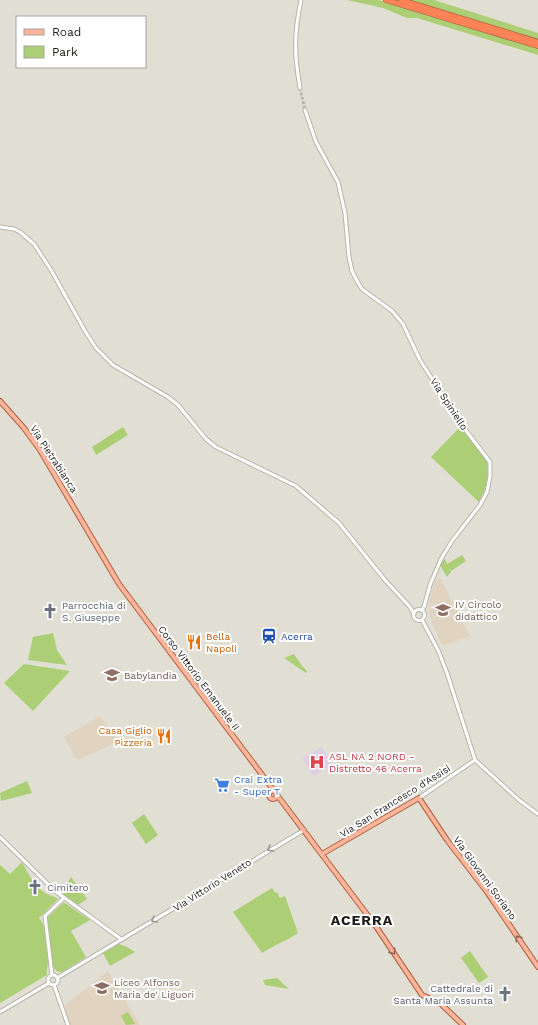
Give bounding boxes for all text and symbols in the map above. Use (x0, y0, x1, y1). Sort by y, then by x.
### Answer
legend (16, 16, 146, 68)
text: Road (52, 25, 81, 39)
text: Park (52, 45, 78, 59)
street label: Via Spiniello (428, 376, 470, 432)
street label: Via Pietrabianca (28, 423, 80, 495)
place label: IV Circolo didattico (455, 599, 502, 622)
place label: Parrocchia di S. Giuseppe (62, 600, 126, 623)
school or university icon: IV Circolo didattico (434, 601, 452, 619)
church icon: Parrocchia di S. Giuseppe (41, 602, 59, 620)
street label: Corso Vittorio Emanuele II (156, 624, 242, 732)
station icon: Acerra (260, 627, 278, 645)
place label: Bella Napoli (206, 631, 237, 654)
place label: Acerra (281, 631, 313, 642)
restaurant icon: Bella Napoli (185, 633, 203, 651)
school or university icon: Babylandia (103, 666, 121, 684)
place label: Babylandia (124, 670, 177, 681)
place label: Casa Giglio Pizzeria (98, 725, 152, 748)
restaurant icon: Casa Giglio Pizzeria (155, 727, 173, 745)
place label: ASL NA 2 NORD - Distretto 46 Acerra (329, 751, 422, 774)
hospital icon: ASL NA 2 NORD - Distretto 46 Acerra (308, 753, 326, 771)
street label: Via San Francesco d'Assisi (338, 762, 452, 840)
place label: Crai Extra - Super T (234, 774, 282, 797)
supermarket icon: Crai Extra - Super T (213, 776, 231, 794)
street label: Via Giovanni Soriano (451, 834, 519, 922)
one-way arrow (267, 845, 274, 852)
street label: Via Vittorio Veneto (171, 856, 253, 914)
church icon: Cimitero (26, 878, 44, 896)
place label: Cimitero (47, 882, 89, 893)
district label: ACERRA (331, 912, 393, 928)
one-way arrow (151, 915, 158, 922)
one-way arrow (515, 935, 523, 942)
one-way arrow (388, 947, 395, 954)
place label: Liceo Alfonso Maria de' Liguori (114, 977, 194, 1000)
school or university icon: Liceo Alfonso Maria de' Liguori (93, 979, 111, 997)
place label: Cattedrale di Santa Maria Assunta (393, 983, 493, 1006)
church icon: Cattedrale di Santa Maria Assunta (496, 985, 514, 1003)

